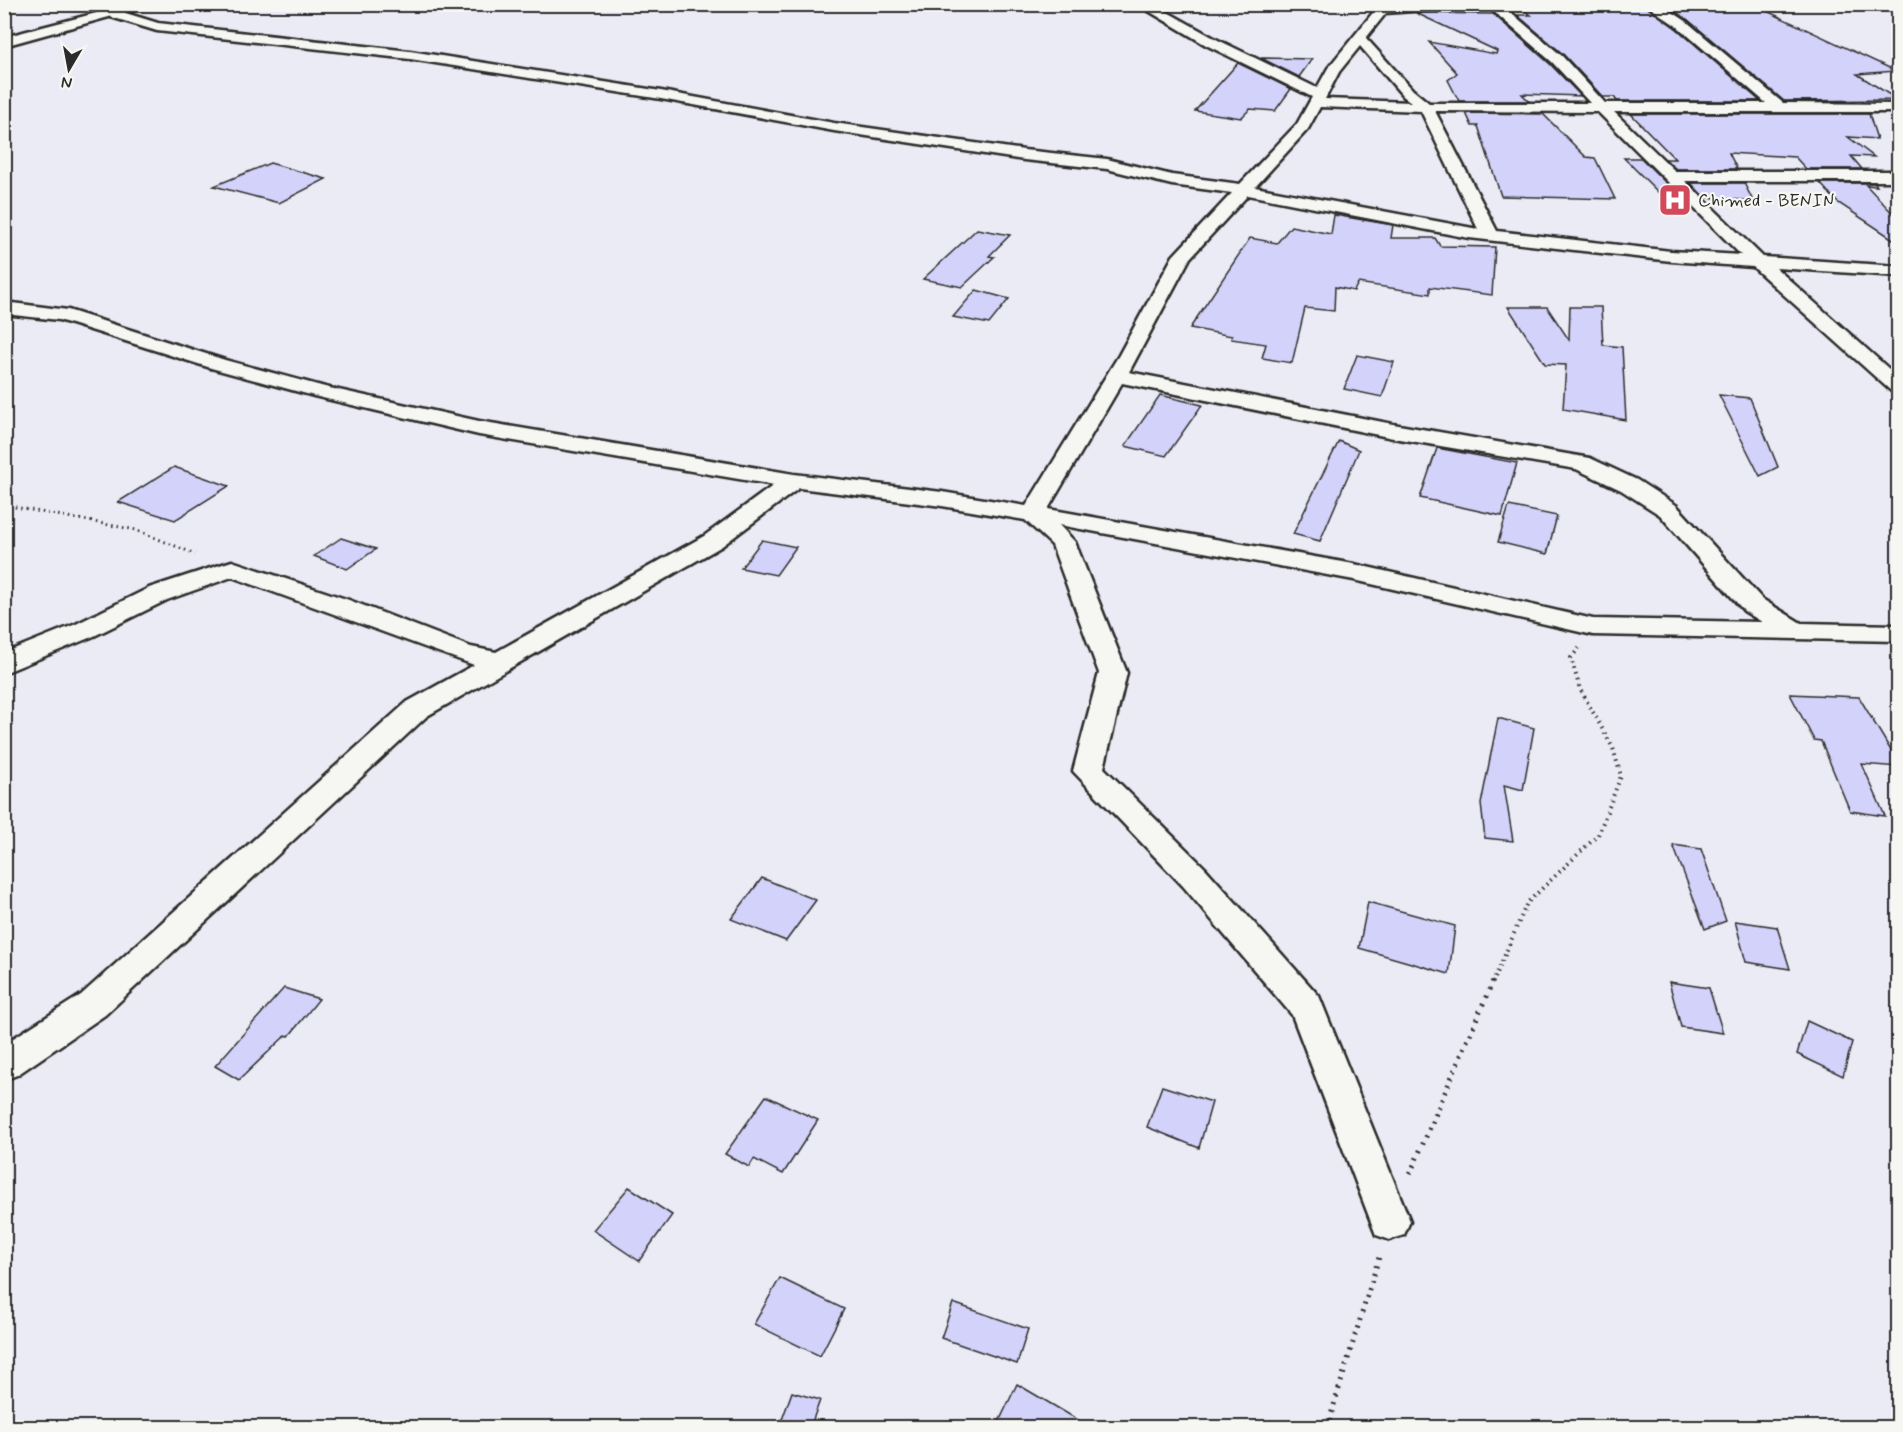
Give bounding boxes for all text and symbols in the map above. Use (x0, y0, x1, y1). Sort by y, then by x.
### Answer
north arrow (39, 39, 99, 99)
text: N (60, 71, 74, 94)
hospital icon: Chimed - BENIN (1657, 182, 1693, 218)
place label: Chimed - BENIN (1698, 189, 1835, 213)

